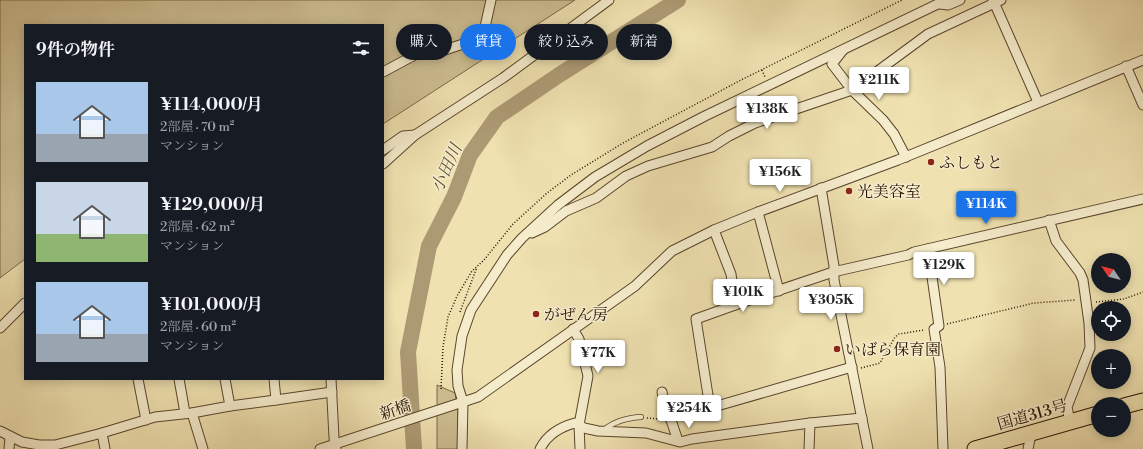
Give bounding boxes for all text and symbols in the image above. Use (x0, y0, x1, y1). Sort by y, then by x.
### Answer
chip: 購入 (396, 24, 452, 60)
chip: 賃貸 (460, 24, 516, 60)
chip: 絞り込み (524, 24, 608, 60)
chip: 新着 (616, 24, 672, 60)
icon: filters (350, 37, 372, 59)
text: 9件の物件 (36, 39, 115, 61)
pin: ¥211K (851, 67, 907, 101)
text: ¥211K (858, 72, 900, 88)
text: ¥114,000/月 (160, 94, 263, 116)
pin: ¥138K (739, 96, 795, 130)
icon: home (68, 98, 116, 146)
text: ¥138K (746, 101, 788, 117)
text: 2部屋 · 70 m² (160, 119, 234, 135)
text: マンション (160, 138, 224, 154)
water label: 小田川 (426, 139, 468, 196)
place label: ふしもと (939, 153, 1003, 173)
marker: ふしもと (926, 157, 936, 167)
pin: ¥156K (752, 159, 808, 193)
text: ¥156K (759, 164, 802, 180)
place label: 光美容室 (857, 182, 921, 202)
marker: 光美容室 (844, 186, 854, 196)
pin: ¥114K (958, 191, 1014, 225)
text: ¥129,000/月 (160, 194, 265, 216)
text: ¥114K (965, 196, 1007, 212)
icon: home (68, 198, 116, 246)
text: 2部屋 · 62 m² (160, 219, 235, 235)
text: マンション (160, 238, 224, 254)
pin: ¥129K (916, 252, 972, 286)
north arrow (1091, 253, 1131, 293)
map controls (1091, 253, 1131, 437)
text: ¥129K (922, 257, 966, 273)
pin: ¥101K (715, 279, 771, 313)
text: ¥101K (722, 284, 764, 300)
pin: ¥305K (803, 287, 859, 321)
text: ¥305K (808, 292, 854, 308)
text: ¥101,000/月 (160, 294, 263, 316)
icon: home (68, 298, 116, 346)
button: locate (1091, 301, 1131, 341)
place label: がぜん房 (544, 305, 608, 325)
marker: がぜん房 (531, 309, 541, 319)
text: 2部屋 · 60 m² (160, 319, 236, 335)
text: マンション (160, 338, 224, 354)
pin: ¥77K (574, 340, 622, 374)
place label: いばら保育園 (845, 340, 941, 360)
marker: いばら保育園 (832, 344, 842, 354)
text: ¥77K (580, 345, 616, 361)
button: + (1091, 349, 1131, 389)
street label: 新橋 (377, 395, 414, 424)
pin: ¥254K (661, 395, 717, 429)
street label: 国道313号 (995, 395, 1070, 435)
button: − (1091, 397, 1131, 437)
text: ¥254K (666, 400, 712, 416)

